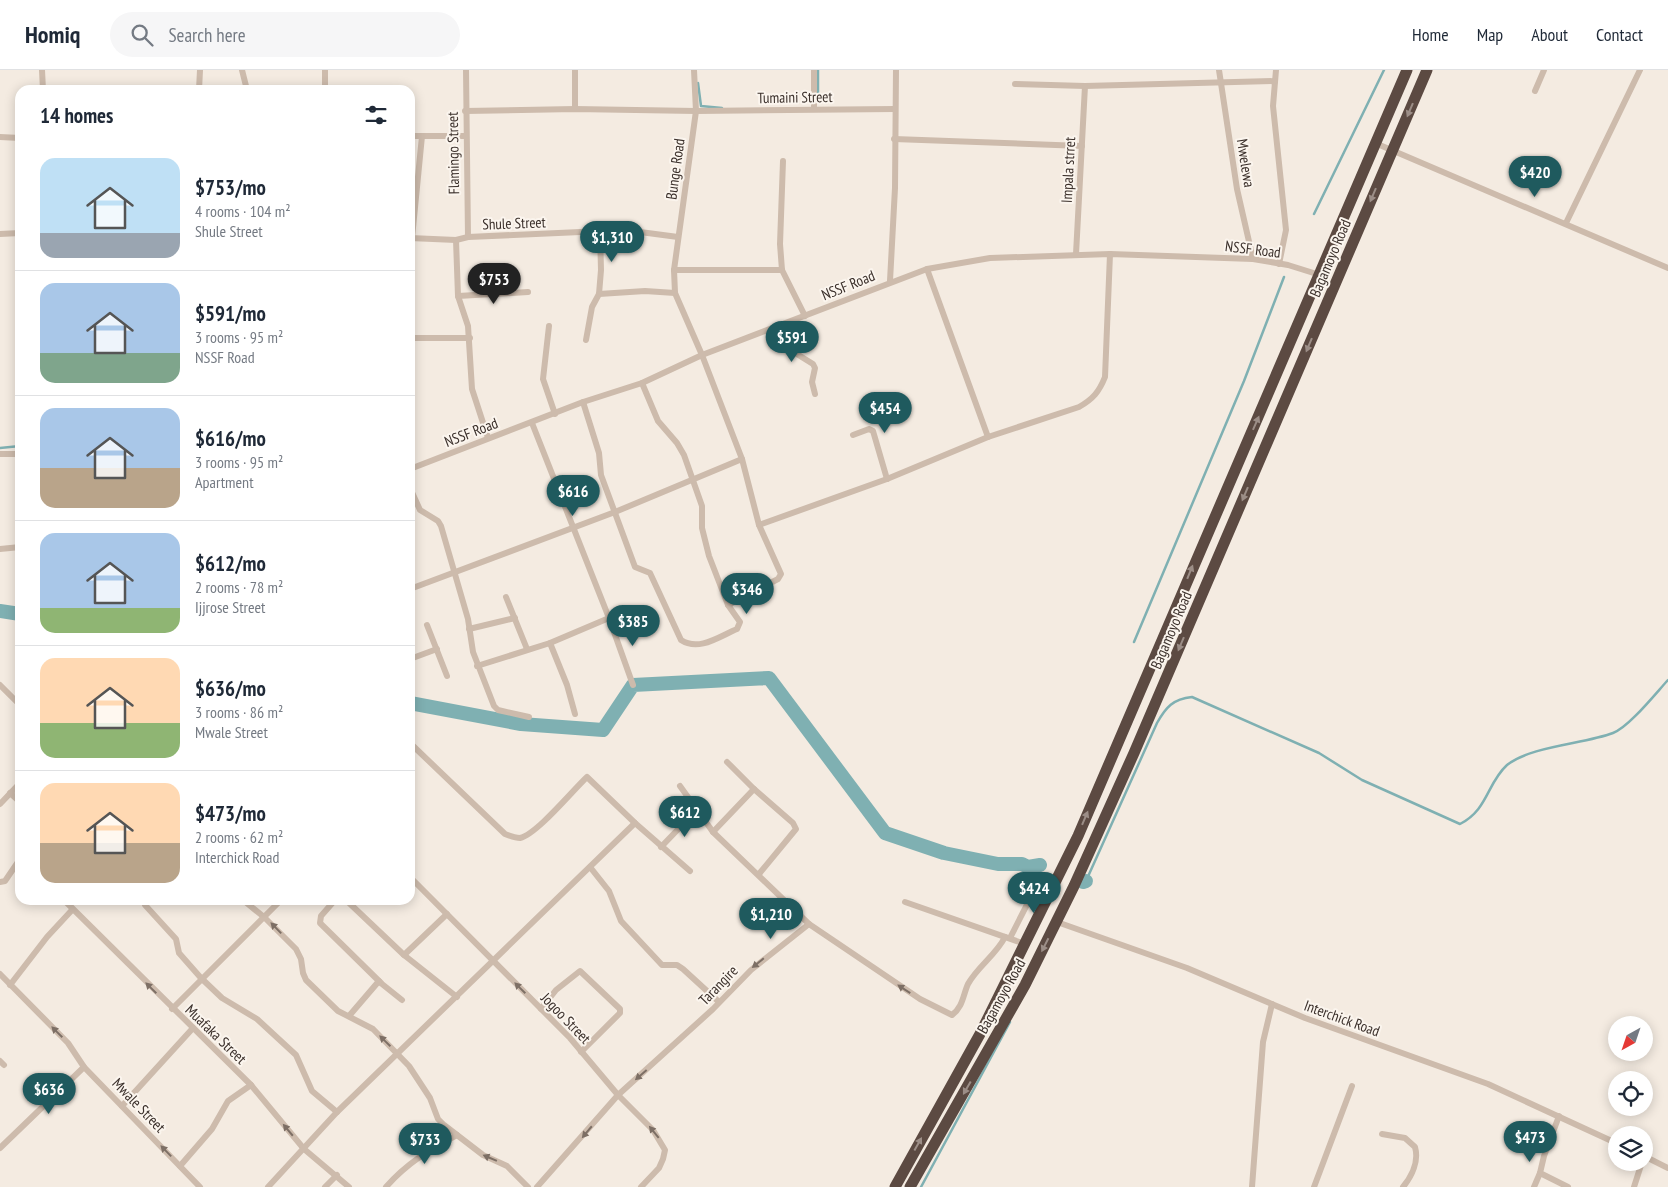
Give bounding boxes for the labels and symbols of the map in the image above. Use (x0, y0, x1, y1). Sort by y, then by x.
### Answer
street label: Tumaini Street (757, 87, 833, 107)
one-way arrow (1406, 103, 1414, 117)
street label: Flamingo Street (443, 112, 463, 194)
street label: Impala strret (1057, 136, 1079, 204)
street label: Bunge Road (661, 137, 689, 201)
street label: Mwelewa (1233, 137, 1259, 189)
pin: $420 (1505, 156, 1565, 198)
one-way arrow (1369, 188, 1377, 202)
street label: Shule Street (482, 212, 546, 234)
street label: Bagamoyo Road (1305, 216, 1355, 300)
pin: $1,310 (571, 220, 653, 263)
street label: NSSF Road (1224, 236, 1282, 262)
pin: $753 (464, 262, 524, 305)
street label: NSSF Road (819, 266, 877, 304)
pin: $591 (762, 320, 822, 363)
one-way arrow (1305, 338, 1313, 352)
pin: $454 (855, 392, 915, 434)
street label: NSSF Road (442, 413, 500, 451)
one-way arrow (1252, 416, 1260, 430)
pin: $616 (543, 474, 603, 517)
one-way arrow (1241, 487, 1249, 501)
one-way arrow (1187, 565, 1195, 579)
pin: $346 (717, 572, 777, 615)
street label: Bagamoyo Road (1146, 588, 1196, 672)
pin: $385 (603, 604, 663, 647)
one-way arrow (1177, 636, 1185, 651)
pin: $612 (655, 796, 715, 838)
one-way arrow (1082, 811, 1090, 825)
pin: $424 (1004, 872, 1064, 914)
pin: $1,210 (730, 898, 812, 940)
one-way arrow (270, 923, 282, 935)
one-way arrow (1041, 938, 1049, 953)
street label: Bagamoyo Road (973, 955, 1029, 1037)
one-way arrow (752, 958, 765, 969)
street label: Tarangire (694, 961, 742, 1009)
one-way arrow (145, 982, 157, 994)
one-way arrow (514, 982, 526, 994)
one-way arrow (898, 984, 911, 994)
street label: Jogoo Street (536, 988, 595, 1048)
street label: Interchick Road (1302, 996, 1382, 1040)
street label: Muafaka Street (181, 1000, 251, 1068)
north arrow (1608, 1016, 1652, 1061)
one-way arrow (51, 1026, 63, 1038)
one-way arrow (379, 1035, 391, 1047)
one-way arrow (635, 1069, 647, 1081)
pin: $636 (19, 1072, 79, 1115)
street label: Mwale Street (108, 1074, 170, 1136)
one-way arrow (962, 1081, 971, 1094)
pin: $473 (1500, 1120, 1560, 1163)
pin: $733 (395, 1122, 455, 1165)
one-way arrow (283, 1124, 294, 1136)
one-way arrow (581, 1126, 592, 1139)
one-way arrow (649, 1126, 660, 1139)
one-way arrow (914, 1138, 923, 1151)
one-way arrow (161, 1146, 173, 1158)
one-way arrow (482, 1154, 497, 1162)

